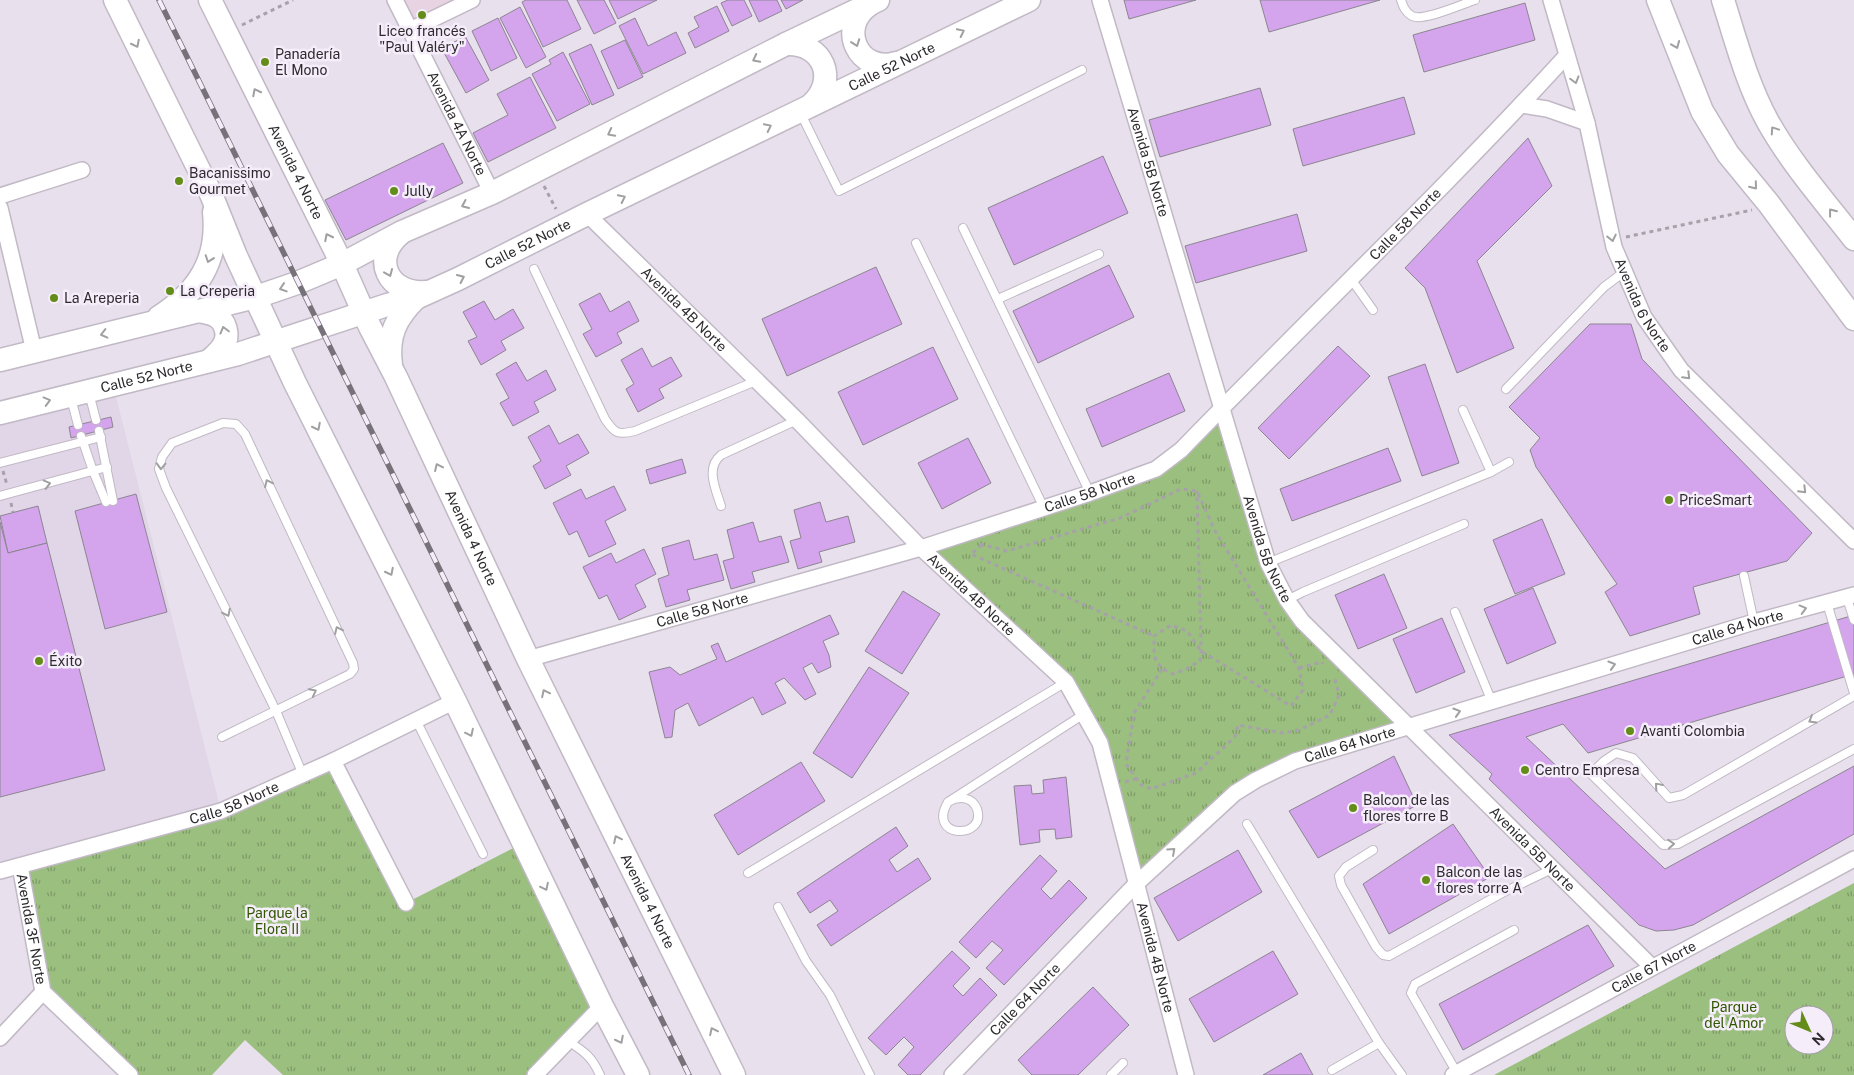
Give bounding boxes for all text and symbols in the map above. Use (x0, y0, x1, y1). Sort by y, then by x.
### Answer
marker: Liceo francés "Paul Valéry" (416, 9, 428, 21)
place label: Liceo francés "Paul Valéry" (378, 23, 466, 55)
one-way arrow (956, 28, 965, 39)
one-way arrow (130, 38, 140, 47)
street label: Calle 52 Norte (846, 39, 938, 94)
one-way arrow (850, 39, 860, 47)
one-way arrow (1670, 41, 1680, 49)
place label: Panadería El Mono (275, 46, 340, 78)
one-way arrow (752, 53, 761, 63)
marker: Panadería El Mono (259, 56, 271, 68)
street label: Avenida 4A Norte (424, 69, 490, 178)
one-way arrow (1569, 76, 1579, 84)
one-way arrow (252, 88, 262, 97)
street label: Avenida 5B Norte (1124, 105, 1172, 219)
street label: Avenida 4 Norte (265, 122, 326, 222)
one-way arrow (763, 123, 772, 133)
one-way arrow (1771, 126, 1780, 136)
one-way arrow (607, 127, 616, 137)
place label: Bacanissimo Gourmet (189, 165, 271, 197)
marker: Bacanissimo Gourmet (173, 175, 185, 187)
one-way arrow (1749, 181, 1758, 190)
place label: Jully (404, 183, 434, 199)
marker: Jully (388, 185, 400, 197)
street label: Calle 58 Norte (1366, 185, 1444, 263)
one-way arrow (617, 194, 626, 204)
one-way arrow (461, 198, 470, 209)
one-way arrow (1830, 209, 1838, 218)
street label: Calle 52 Norte (482, 216, 573, 272)
one-way arrow (324, 233, 334, 242)
one-way arrow (1606, 234, 1617, 243)
one-way arrow (205, 254, 215, 263)
street label: Avenida 6 Norte (1612, 256, 1674, 355)
street label: Avenida 4B Norte (638, 264, 730, 355)
one-way arrow (383, 268, 393, 277)
one-way arrow (455, 274, 464, 284)
one-way arrow (279, 282, 288, 292)
place label: La Creperia (180, 283, 255, 299)
marker: La Creperia (164, 285, 176, 297)
place label: La Areperia (64, 290, 139, 306)
marker: La Areperia (48, 292, 60, 304)
one-way arrow (219, 325, 230, 334)
one-way arrow (101, 328, 109, 338)
street label: Calle 52 Norte (99, 358, 194, 396)
one-way arrow (1681, 370, 1690, 379)
one-way arrow (43, 396, 52, 407)
one-way arrow (310, 422, 321, 431)
one-way arrow (156, 462, 167, 470)
one-way arrow (434, 463, 444, 472)
street label: Calle 58 Norte (1042, 469, 1137, 515)
one-way arrow (42, 479, 51, 489)
one-way arrow (264, 479, 275, 488)
one-way arrow (1797, 485, 1806, 494)
street label: Avenida 4 Norte (442, 487, 501, 588)
place label: PriceSmart (1679, 492, 1752, 508)
street label: Avenida 5B Norte (1240, 493, 1295, 605)
marker: PriceSmart (1663, 494, 1675, 506)
street label: Avenida 4B Norte (924, 550, 1019, 639)
one-way arrow (384, 567, 394, 576)
street label: Calle 58 Norte (654, 589, 750, 630)
one-way arrow (1799, 604, 1808, 615)
street label: Calle 64 Norte (1690, 606, 1785, 648)
one-way arrow (221, 608, 231, 617)
one-way arrow (334, 626, 344, 635)
place label: Éxito (49, 652, 82, 669)
marker: Éxito (33, 655, 45, 667)
one-way arrow (1608, 661, 1616, 671)
one-way arrow (308, 688, 317, 699)
one-way arrow (541, 689, 551, 698)
one-way arrow (1452, 708, 1460, 718)
one-way arrow (1808, 714, 1817, 724)
street label: Calle 64 Norte (1302, 723, 1397, 766)
place label: Avanti Colombia (1640, 723, 1745, 739)
marker: Avanti Colombia (1624, 725, 1636, 737)
one-way arrow (464, 728, 474, 737)
place label: Centro Empresa (1535, 762, 1639, 778)
marker: Centro Empresa (1519, 764, 1531, 776)
street label: Calle 58 Norte (188, 778, 281, 827)
one-way arrow (1655, 783, 1664, 792)
place label: Balcon de las flores torre B (1363, 792, 1449, 824)
marker: Balcon de las flores torre B (1347, 802, 1359, 814)
street label: Avenida 5B Norte (1486, 803, 1579, 895)
one-way arrow (613, 835, 623, 844)
one-way arrow (1668, 839, 1676, 850)
one-way arrow (1166, 848, 1175, 857)
street label: Avenida 4 Norte (618, 851, 678, 951)
place label: Balcon de las flores torre A (1436, 864, 1522, 896)
street label: Avenida 3F Norte (14, 872, 49, 986)
marker: Balcon de las flores torre A (1420, 874, 1432, 886)
one-way arrow (539, 882, 549, 891)
street label: Avenida 4B Norte (1134, 900, 1177, 1014)
park label: Parque la Flora II (246, 905, 308, 937)
street label: Calle 67 Norte (1609, 938, 1699, 996)
street label: Calle 64 Norte (986, 960, 1063, 1039)
park label: Parque del Amor (1704, 999, 1764, 1031)
north arrow (1784, 1005, 1834, 1055)
one-way arrow (709, 1027, 719, 1036)
text: N (1809, 1030, 1828, 1049)
one-way arrow (614, 1035, 624, 1044)

